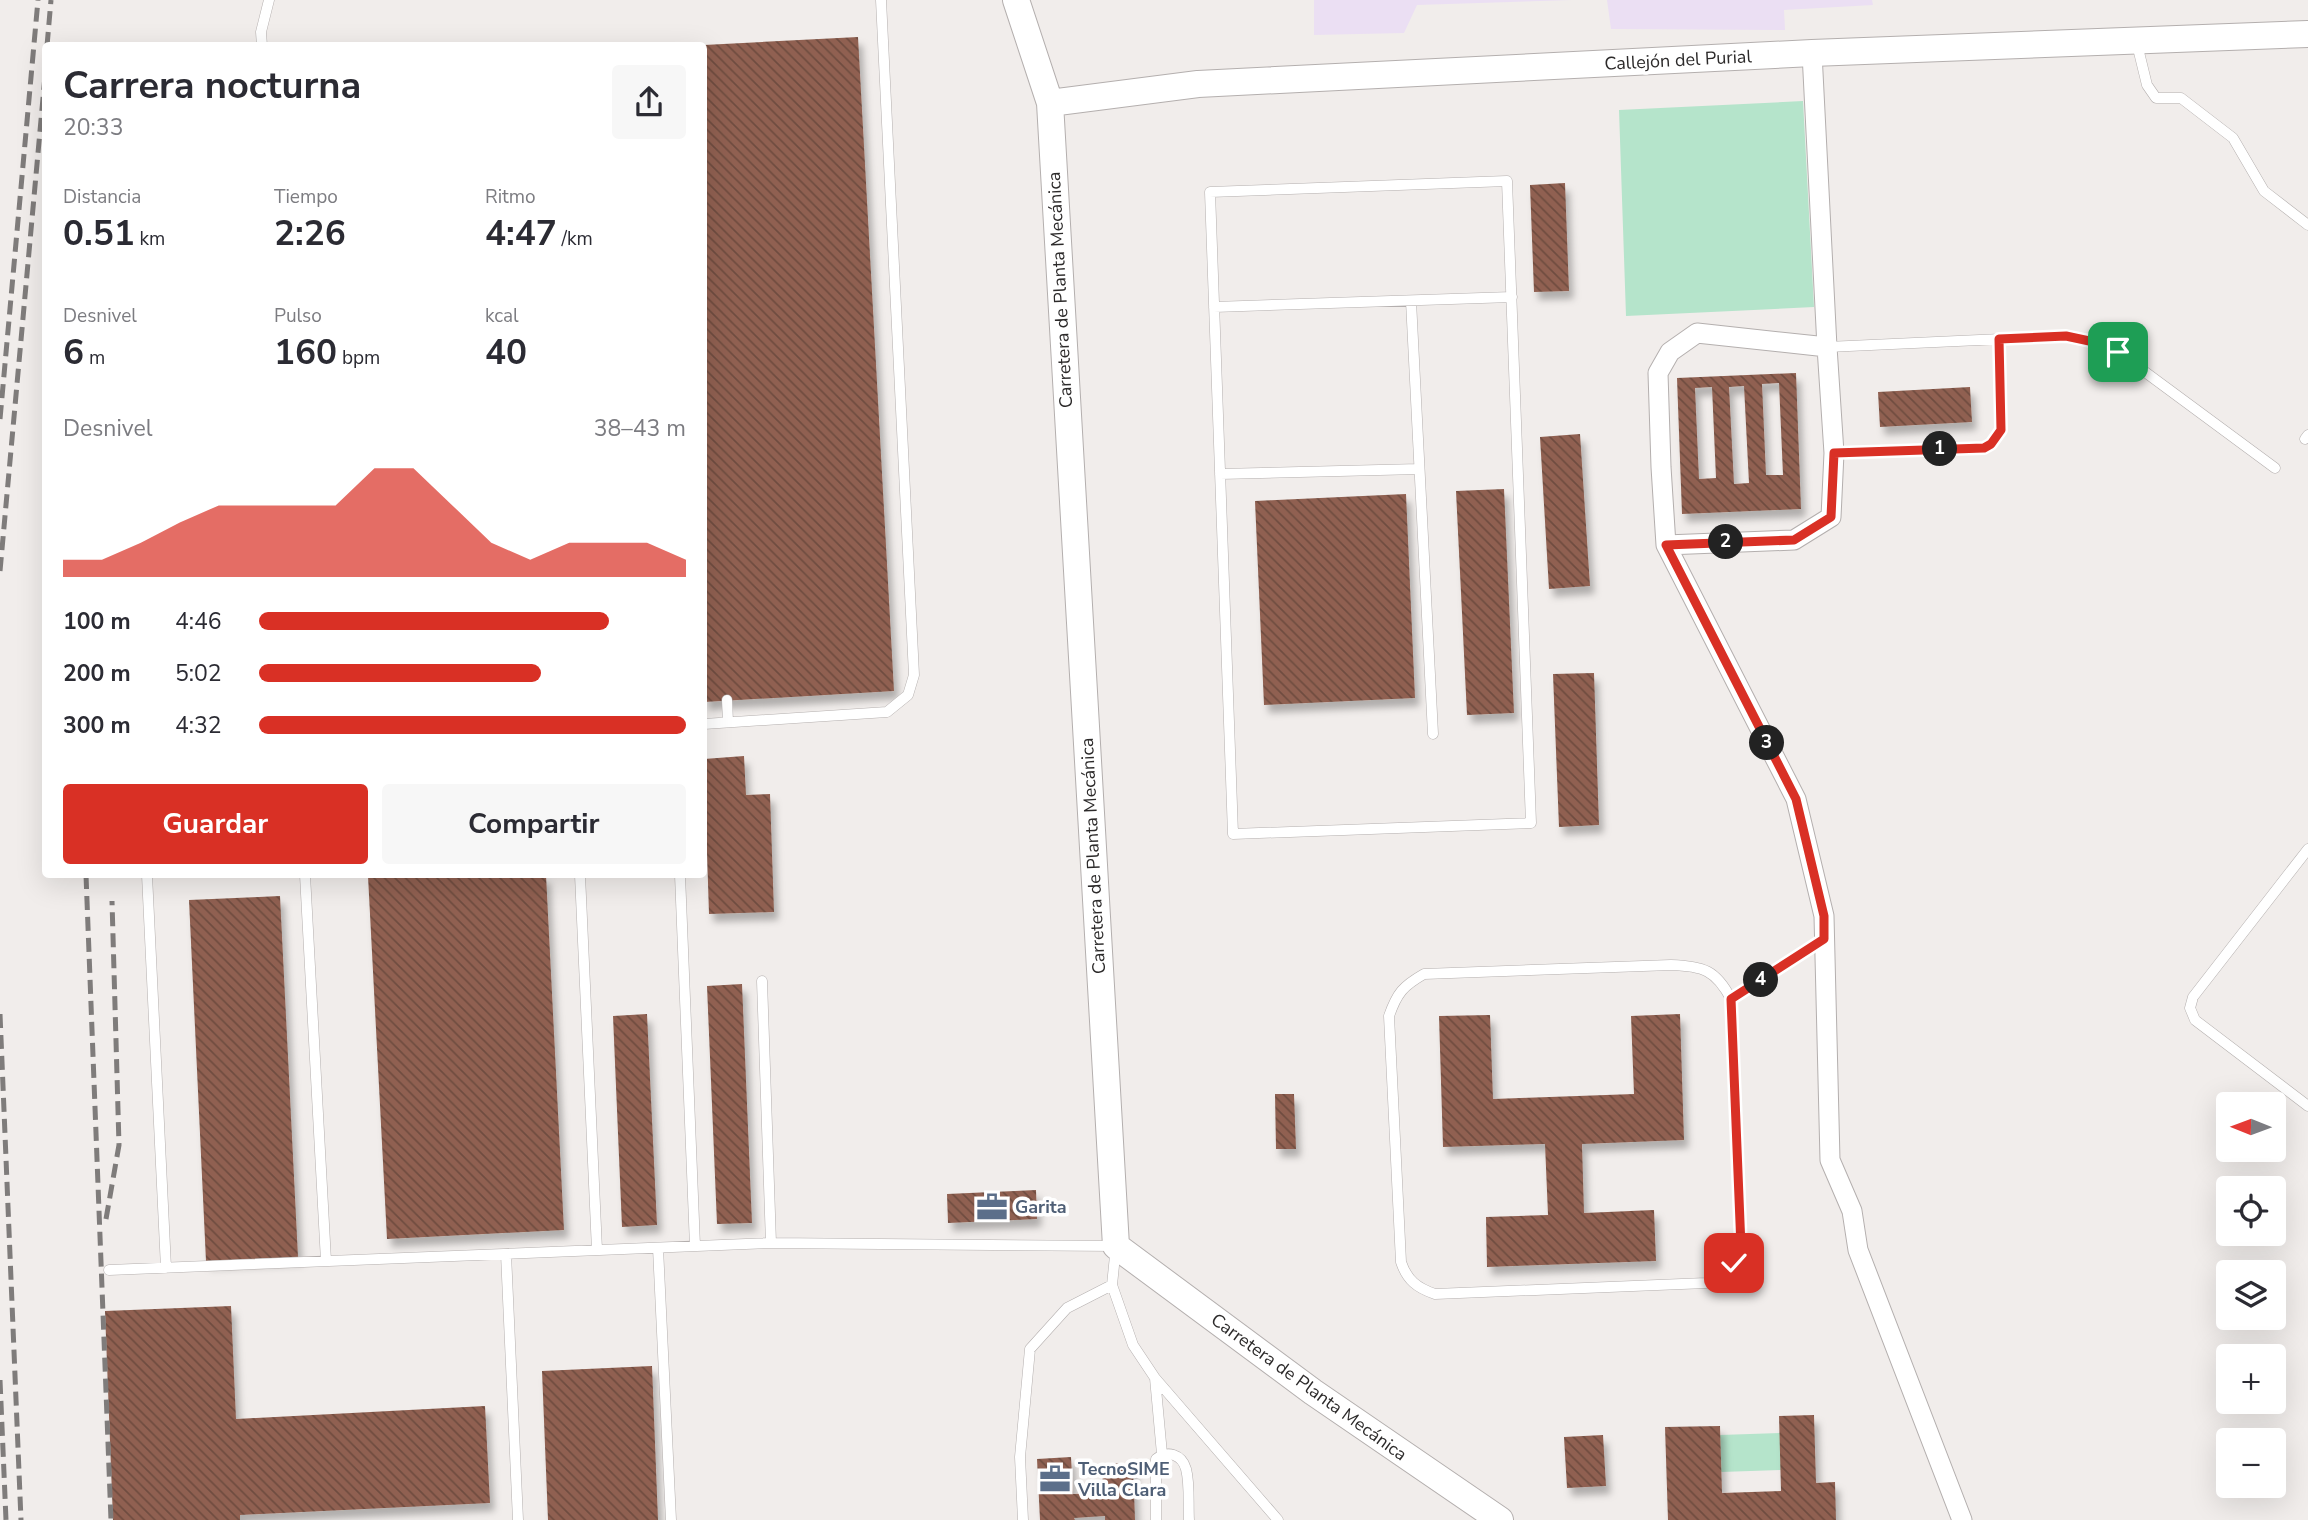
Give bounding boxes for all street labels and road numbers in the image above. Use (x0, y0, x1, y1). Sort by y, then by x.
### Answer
street label: Callejón del Purial (1604, 44, 1753, 76)
street label: Carretera de Planta Mecánica (1042, 171, 1078, 409)
street label: Carretera de Planta Mecánica (1075, 737, 1111, 975)
street label: Carretera de Planta Mecánica (1206, 1308, 1412, 1466)

